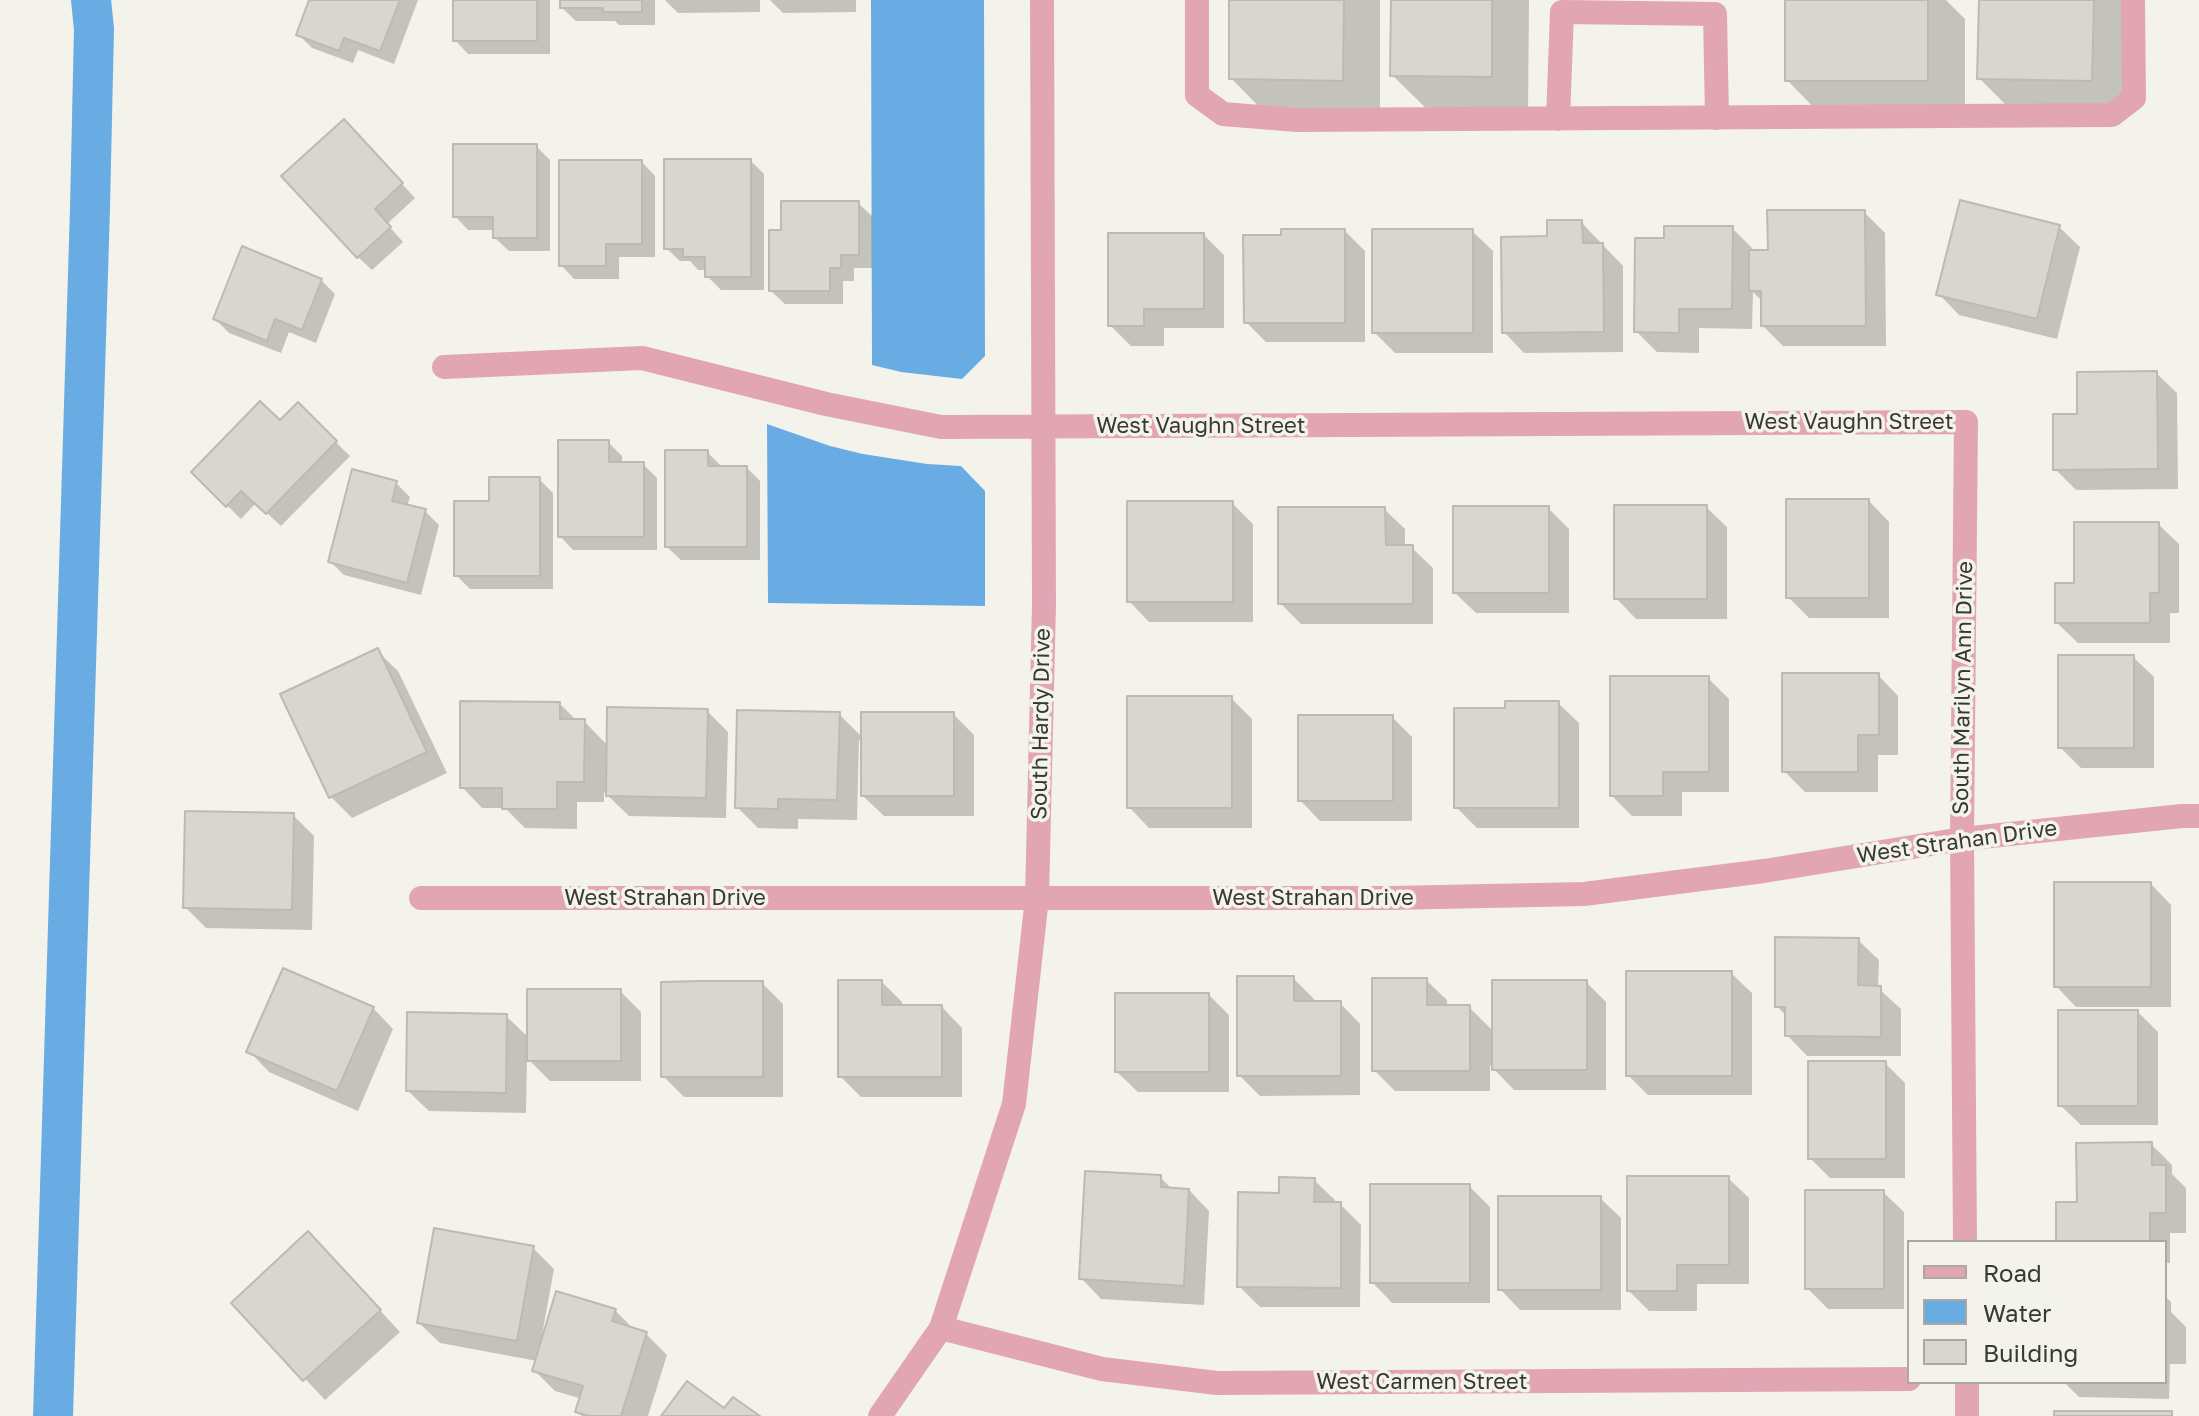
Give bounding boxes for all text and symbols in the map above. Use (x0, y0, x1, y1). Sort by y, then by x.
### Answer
street label: West Vaughn Street (1744, 409, 1954, 435)
street label: West Vaughn Street (1096, 413, 1306, 439)
street label: South Marilyn Ann Drive (1948, 561, 1978, 815)
street label: South Hardy Drive (1026, 628, 1056, 820)
street label: West Strahan Drive (1855, 815, 2059, 869)
street label: West Strahan Drive (564, 885, 766, 911)
street label: West Strahan Drive (1212, 885, 1414, 911)
legend (1907, 1240, 2167, 1384)
text: Road (1983, 1258, 2042, 1287)
text: Water (1983, 1298, 2051, 1327)
text: Building (1983, 1338, 2078, 1367)
street label: West Carmen Street (1316, 1369, 1528, 1395)

